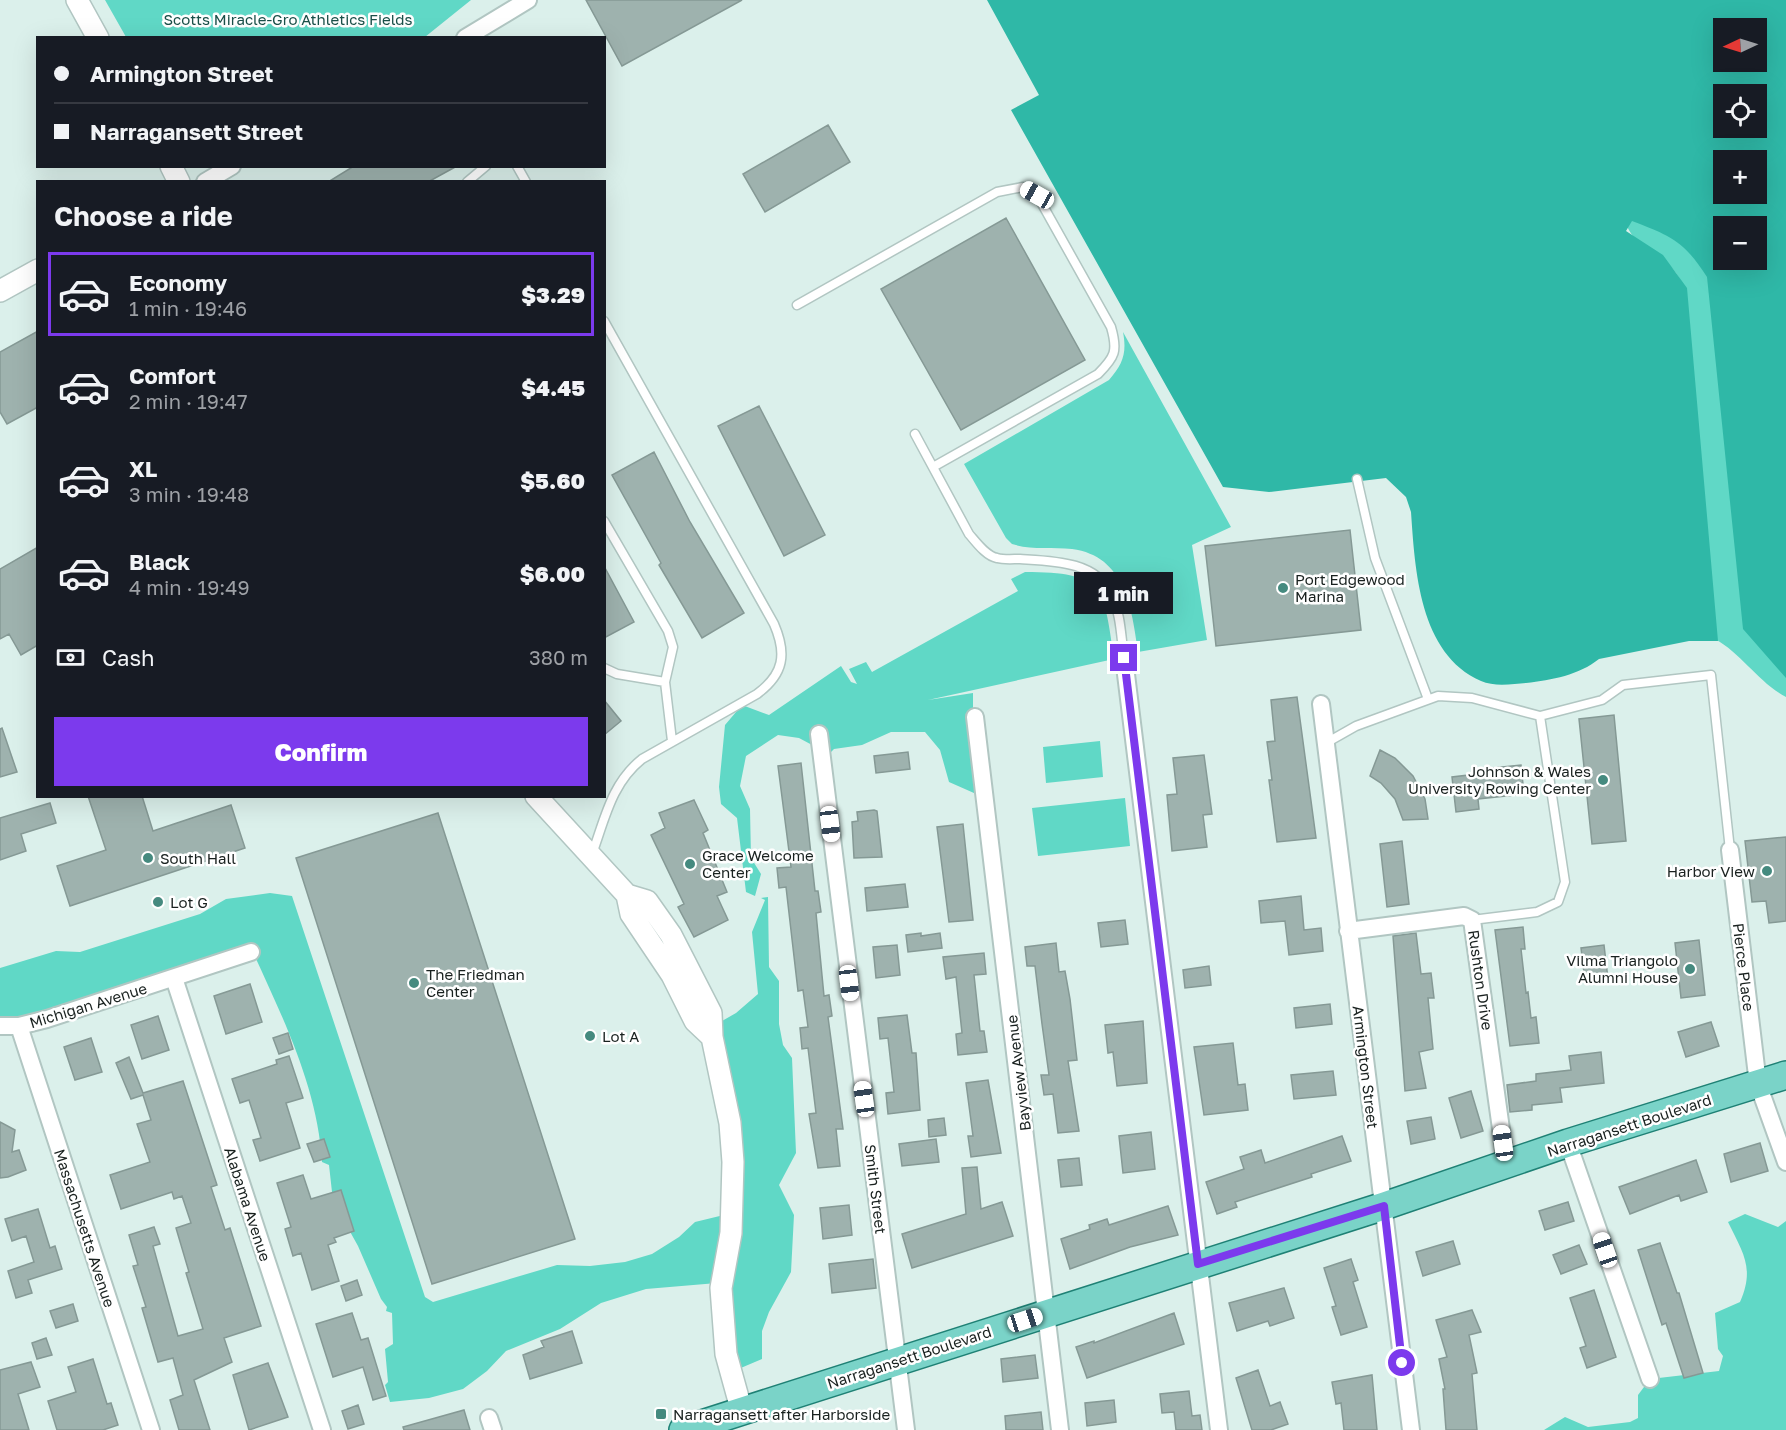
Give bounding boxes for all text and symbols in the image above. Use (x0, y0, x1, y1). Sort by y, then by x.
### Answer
park label: Scotts Miracle-Gro Athletics Fields (163, 10, 413, 28)
north arrow (1713, 18, 1767, 72)
map controls (1713, 18, 1767, 270)
text: Armington Street (90, 60, 273, 87)
button: locate (1713, 84, 1767, 138)
text: Narragansett Street (90, 118, 303, 145)
button: + (1713, 150, 1767, 204)
car (1017, 178, 1057, 212)
text: Choose a ride (54, 200, 233, 232)
button: − (1713, 216, 1767, 270)
icon: car (57, 267, 111, 321)
text: Economy (129, 269, 227, 296)
text: $3.29 (521, 281, 585, 308)
text: 1 min · 19:46 (129, 296, 247, 320)
icon: car (57, 360, 111, 414)
text: Comfort (129, 362, 216, 389)
text: $4.45 (521, 374, 585, 401)
text: 2 min · 19:47 (129, 389, 248, 413)
icon: car (57, 453, 111, 507)
text: XL (129, 455, 157, 482)
text: $5.60 (520, 467, 585, 494)
text: 3 min · 19:48 (129, 482, 249, 506)
icon: car (57, 546, 111, 600)
text: Black (129, 548, 190, 575)
text: $6.00 (520, 560, 585, 587)
place label: Port Edgewood Marina (1295, 570, 1405, 605)
callout: 1 min (1074, 571, 1174, 613)
text: 4 min · 19:49 (129, 575, 250, 599)
text: 1 min (1098, 581, 1149, 605)
marker: Port Edgewood Marina (1276, 581, 1290, 595)
icon: cash (54, 641, 87, 674)
text: Cash (102, 644, 155, 671)
route end (1110, 644, 1137, 671)
text: 380 m (529, 645, 588, 669)
button: Confirm (54, 717, 588, 786)
place label: Johnson & Wales University Rowing Center (1408, 762, 1591, 797)
marker: Johnson & Wales University Rowing Center (1596, 773, 1610, 787)
car (819, 805, 841, 843)
place label: Grace Welcome Center (702, 846, 814, 881)
place label: South Hall (160, 849, 236, 867)
marker: South Hall (141, 851, 155, 865)
marker: Grace Welcome Center (683, 857, 697, 871)
place label: Harbor View (1667, 862, 1755, 880)
marker: Harbor View (1760, 864, 1774, 878)
place label: Lot G (170, 893, 208, 911)
marker: Lot G (151, 895, 165, 909)
street label: Pierce Place (1730, 922, 1758, 1012)
street label: Rushton Drive (1465, 929, 1497, 1032)
place label: Vilma Triangolo Alumni House (1566, 951, 1678, 986)
marker: Vilma Triangolo Alumni House (1683, 962, 1697, 976)
car (838, 964, 860, 1002)
place label: The Friedman Center (426, 965, 525, 1000)
marker: The Friedman Center (407, 976, 421, 990)
street label: Michigan Avenue (27, 978, 149, 1031)
street label: Armington Street (1350, 1004, 1382, 1130)
street label: Bayview Avenue (1002, 1014, 1034, 1132)
place label: Lot A (602, 1027, 639, 1045)
marker: Lot A (583, 1029, 597, 1043)
car (853, 1080, 875, 1118)
street label: Narragansett Boulevard (1545, 1090, 1713, 1160)
car (1492, 1124, 1514, 1162)
street label: Smith Street (862, 1143, 890, 1235)
street label: Alabama Avenue (221, 1145, 275, 1264)
street label: Massachusetts Avenue (51, 1147, 119, 1310)
car (1591, 1230, 1619, 1270)
car (1005, 1306, 1045, 1334)
street label: Narragansett Boulevard (825, 1322, 993, 1392)
route start (1388, 1349, 1415, 1376)
place label: Narragansett after Harborside (673, 1405, 890, 1423)
marker: Narragansett after Harborside (654, 1407, 668, 1421)

